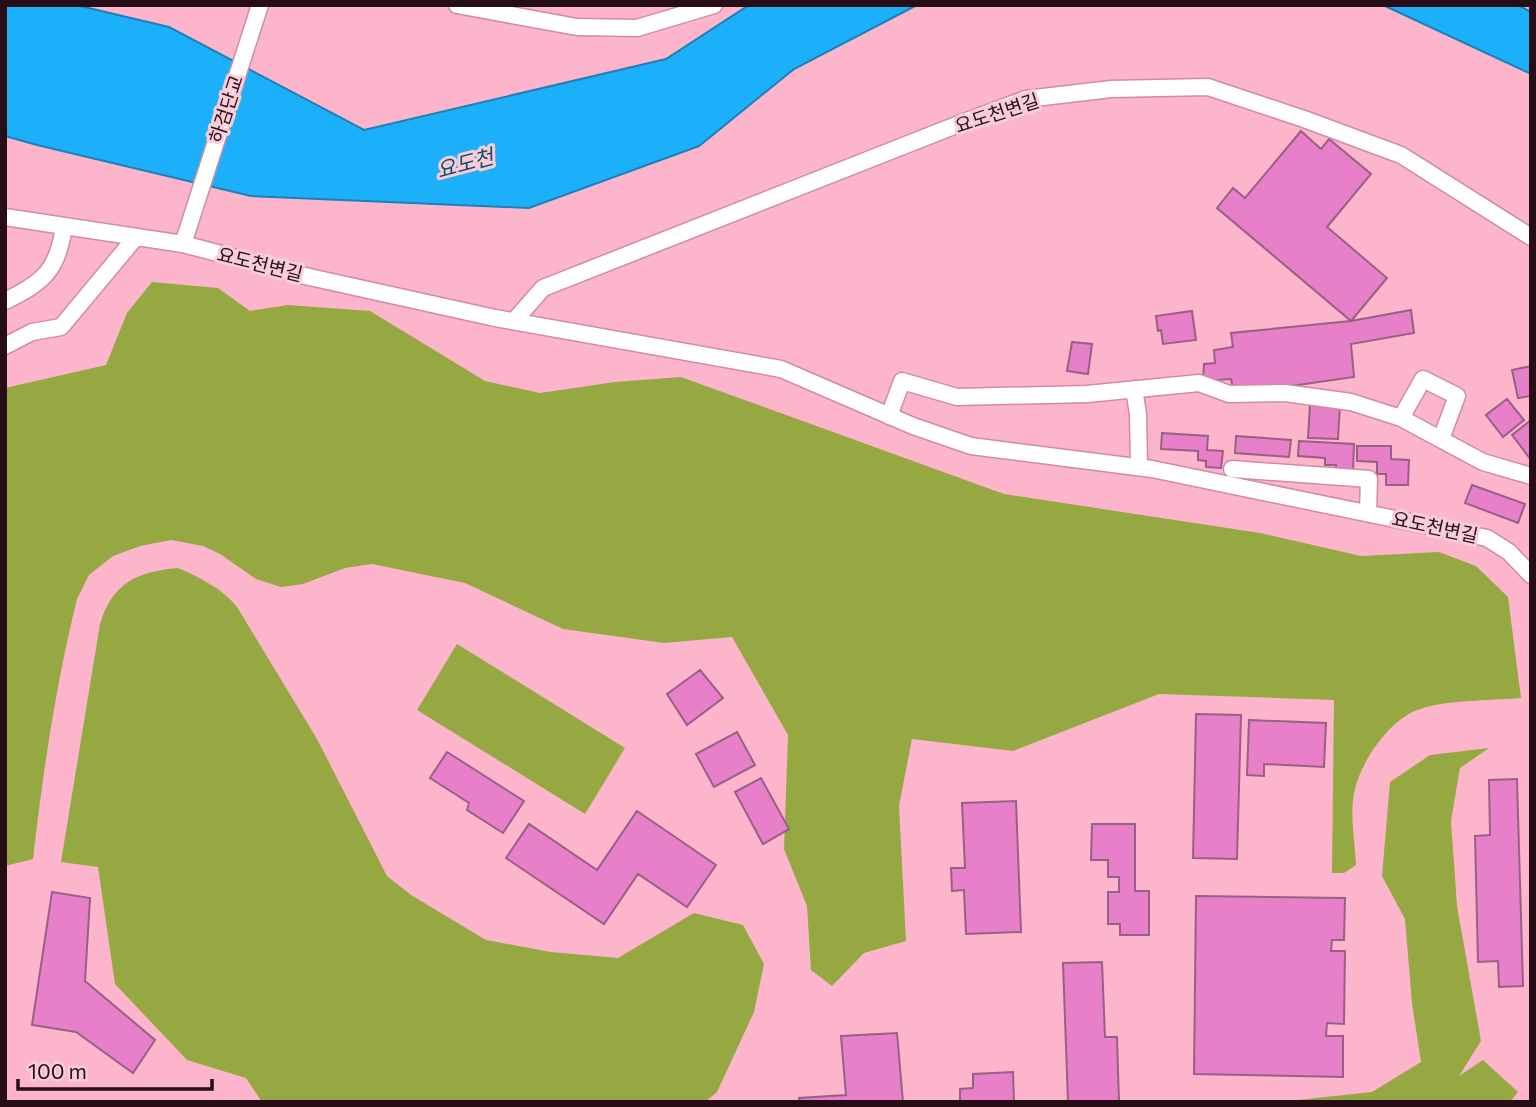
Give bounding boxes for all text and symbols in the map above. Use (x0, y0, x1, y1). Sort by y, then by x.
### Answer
street label: 하검단교 (204, 72, 247, 146)
street label: 요도천변길 (952, 88, 1042, 137)
water label: 요도천 (433, 142, 498, 182)
street label: 요도천변길 (215, 242, 305, 285)
street label: 요도천변길 (1390, 506, 1480, 547)
scale bar (18, 1048, 212, 1092)
text: 100 m (28, 1058, 87, 1083)

